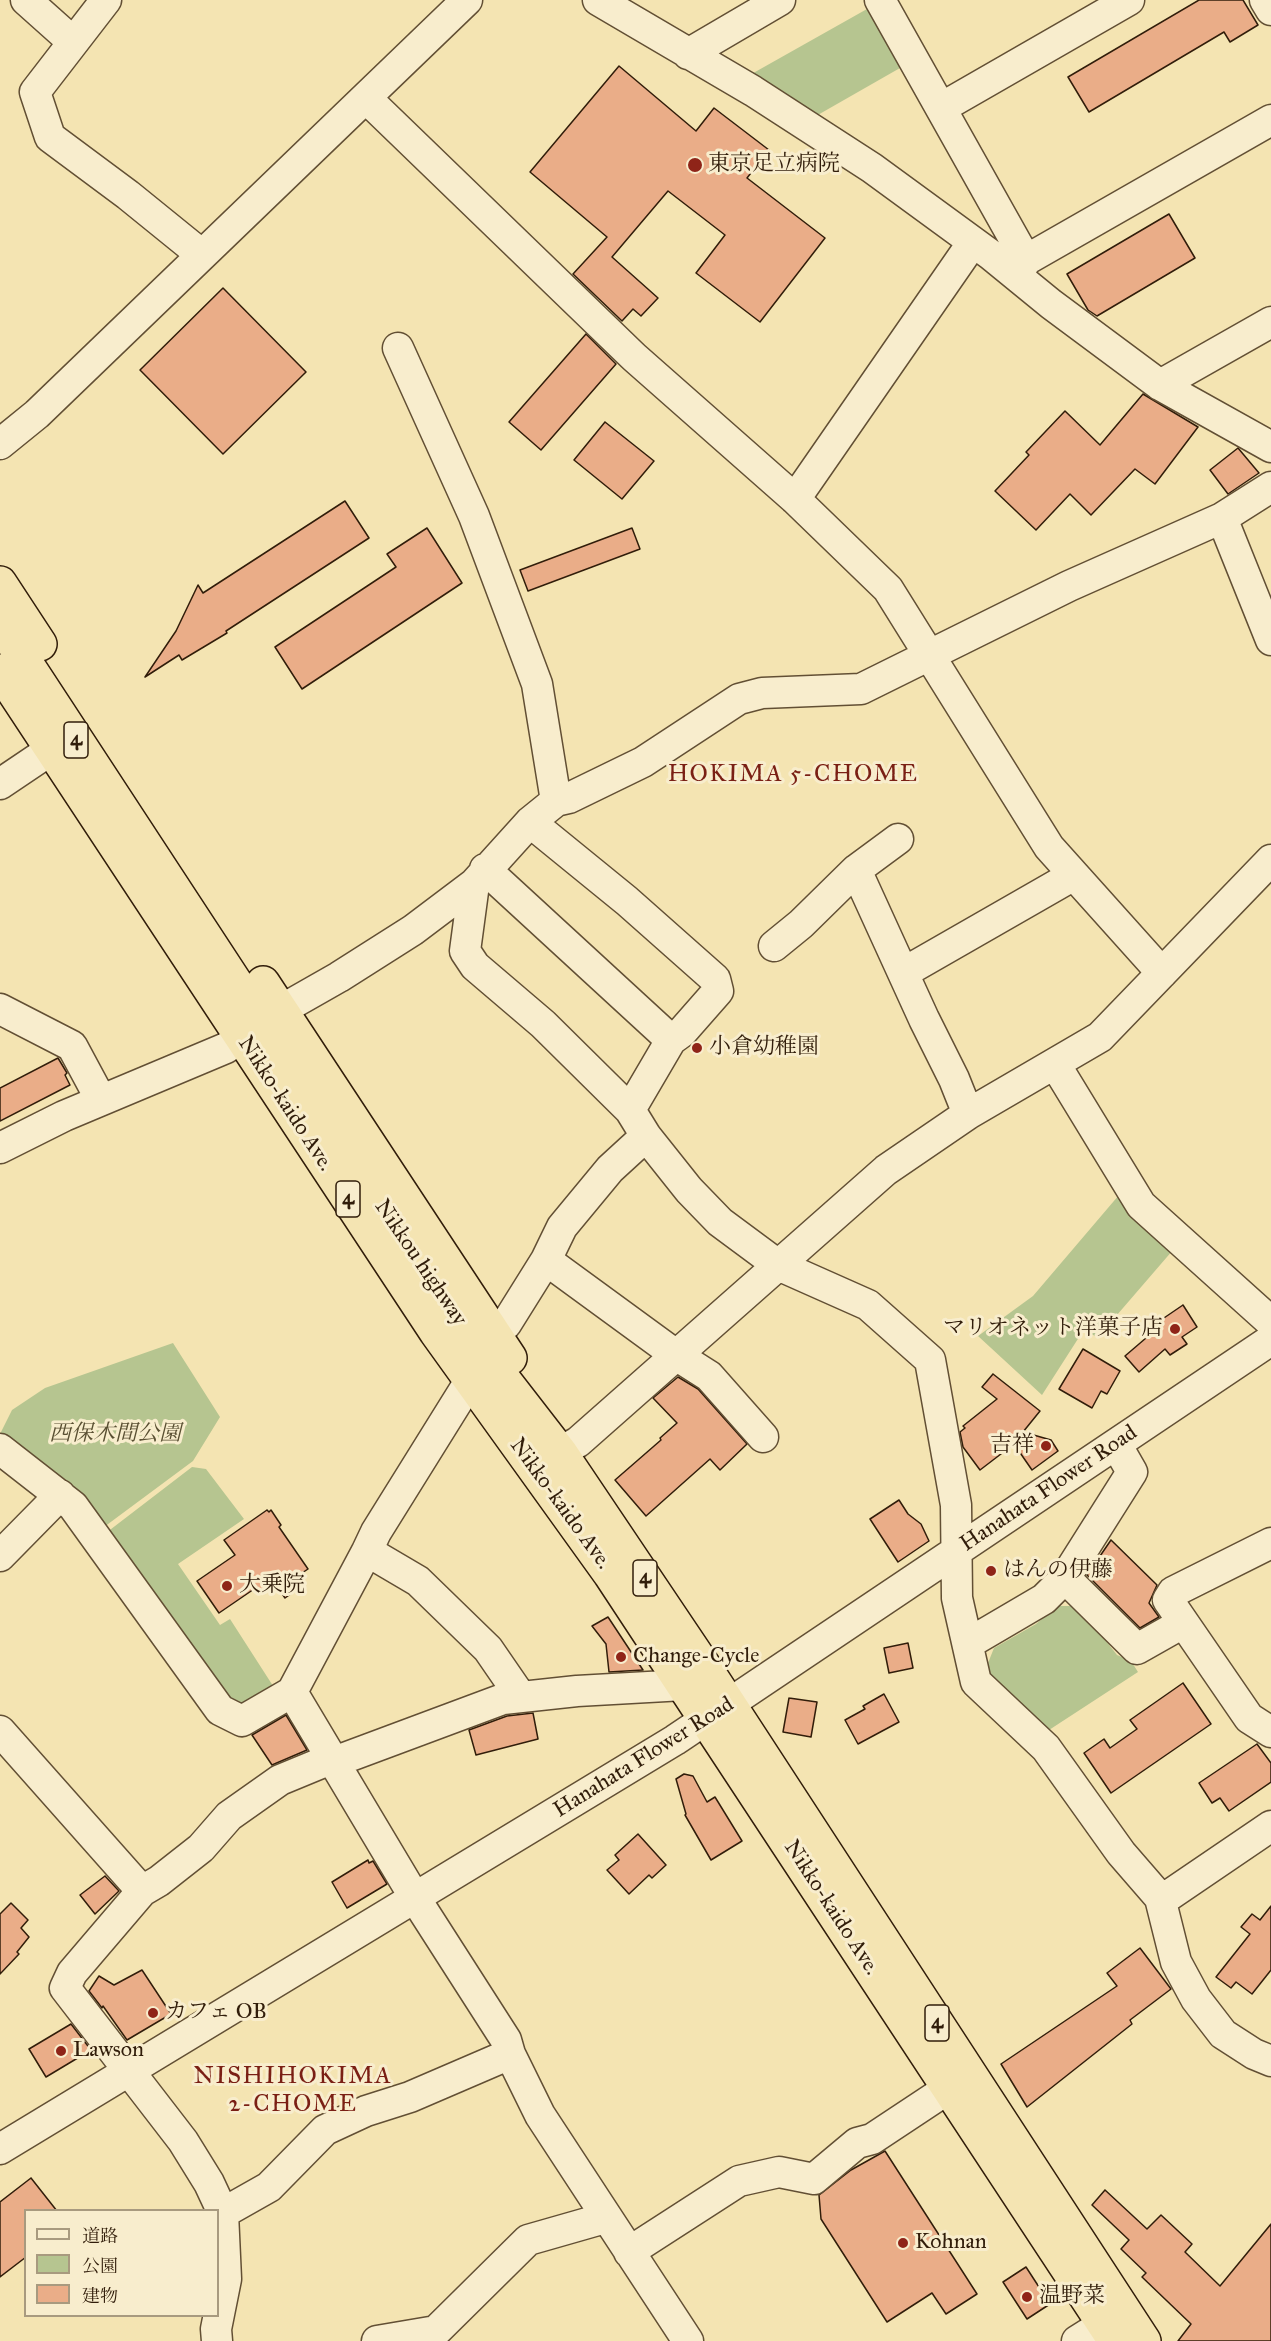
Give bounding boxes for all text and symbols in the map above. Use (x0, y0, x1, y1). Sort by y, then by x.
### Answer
place label: 東京足立病院 (708, 152, 840, 178)
marker: 東京足立病院 (686, 156, 704, 174)
road number: 4 (64, 722, 88, 758)
district label: HOKIMA 5-CHOME (668, 761, 918, 789)
street label: Nikko-kaido Ave. (232, 1032, 338, 1176)
place label: 小倉幼稚園 (709, 1035, 819, 1061)
marker: 小倉幼稚園 (690, 1041, 704, 1055)
road number: 4 (336, 1181, 360, 1217)
street label: Nikkou highway (368, 1195, 472, 1331)
place label: マリオネット洋菓子店 (943, 1316, 1163, 1342)
marker: マリオネット洋菓子店 (1168, 1322, 1182, 1336)
street label: Hanahata Flower Road (956, 1420, 1142, 1558)
park label: 西保木間公園 (49, 1422, 181, 1448)
street label: Nikko-kaido Ave. (504, 1433, 616, 1575)
place label: 吉祥 (990, 1433, 1034, 1459)
marker: 吉祥 (1039, 1439, 1053, 1453)
place label: はんの伊藤 (1003, 1558, 1113, 1584)
road number: 4 (633, 1560, 657, 1596)
marker: はんの伊藤 (984, 1564, 998, 1578)
place label: 大乗院 (239, 1573, 305, 1599)
marker: 大乗院 (220, 1579, 234, 1593)
place label: Change-Cycle (633, 1644, 759, 1670)
marker: Change-Cycle (614, 1650, 628, 1664)
street label: Hanahata Flower Road (549, 1692, 739, 1824)
street label: Nikko-kaido Ave. (778, 1836, 884, 1980)
place label: カフェ OB (165, 2000, 267, 2026)
road number: 4 (925, 2005, 949, 2041)
marker: カフェ OB (146, 2006, 160, 2020)
place label: Lawson (73, 2038, 144, 2064)
marker: Lawson (54, 2044, 68, 2058)
district label: NISHIHOKIMA 2-CHOME (194, 2063, 392, 2119)
legend (24, 2209, 219, 2317)
text: 道路 (82, 2225, 118, 2247)
place label: Kohnan (915, 2230, 987, 2256)
marker: Kohnan (896, 2236, 910, 2250)
text: 公園 (82, 2255, 118, 2277)
place label: 温野菜 (1039, 2284, 1105, 2310)
text: 建物 (82, 2285, 118, 2307)
marker: 温野菜 (1020, 2290, 1034, 2304)

